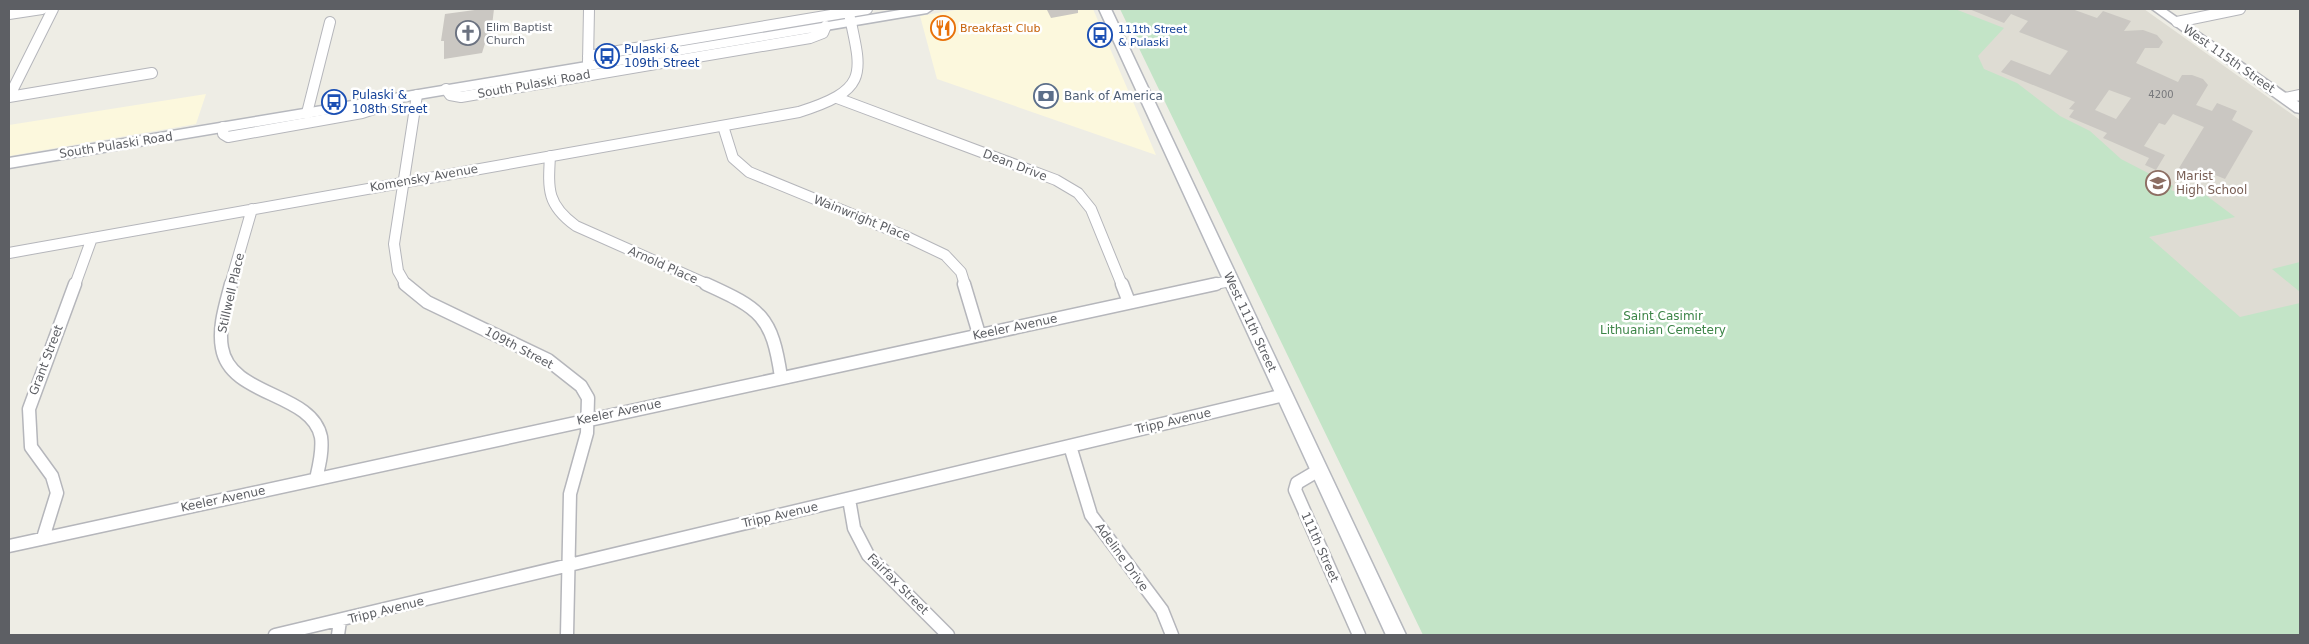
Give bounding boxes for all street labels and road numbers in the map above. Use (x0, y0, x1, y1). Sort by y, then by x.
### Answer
street label: West 115th Street (2180, 22, 2278, 96)
street label: South Pulaski Road (476, 67, 592, 101)
street label: South Pulaski Road (58, 129, 174, 161)
street label: Dean Drive (981, 146, 1049, 184)
street label: Komensky Avenue (369, 162, 479, 194)
street label: Wainwright Place (812, 192, 912, 244)
street label: Arnold Place (626, 243, 700, 287)
street label: Stillwell Place (215, 252, 247, 334)
street label: West 111th Street (1221, 270, 1279, 375)
street label: Keeler Avenue (971, 311, 1059, 343)
street label: Grant Street (26, 323, 66, 397)
street label: 109th Street (482, 324, 556, 372)
street label: Keeler Avenue (575, 396, 663, 428)
street label: Tripp Avenue (1133, 405, 1212, 437)
street label: Keeler Avenue (179, 483, 267, 515)
street label: Tripp Avenue (740, 499, 819, 531)
street label: 111th Street (1298, 510, 1342, 585)
street label: Adeline Drive (1093, 520, 1151, 594)
street label: Fairfax Street (865, 551, 932, 618)
street label: Tripp Avenue (346, 594, 425, 626)

